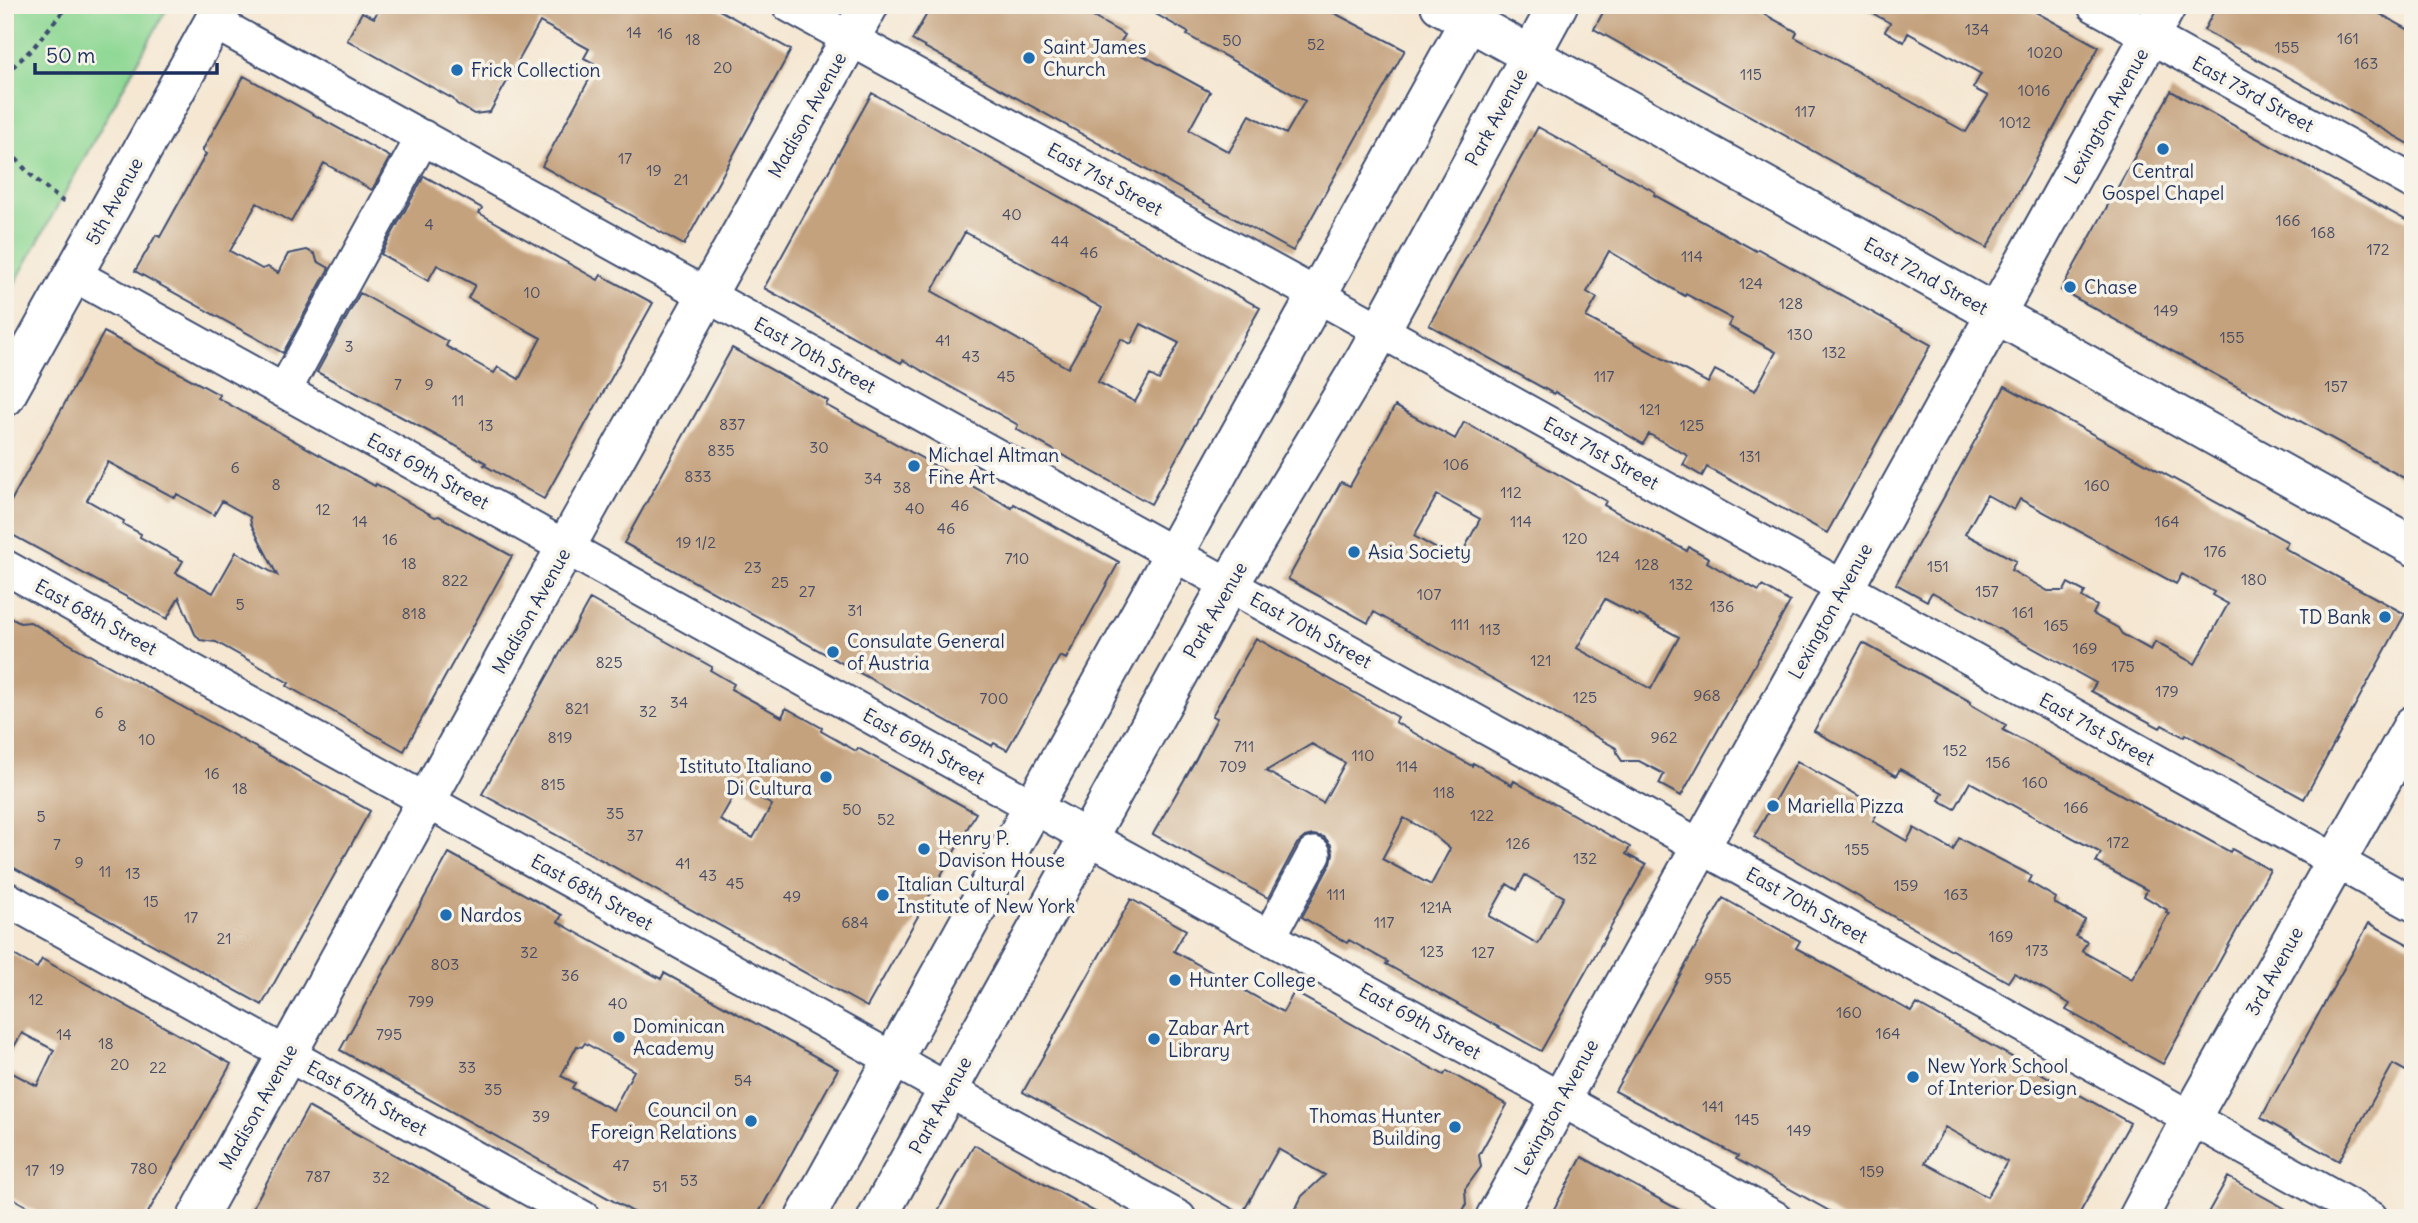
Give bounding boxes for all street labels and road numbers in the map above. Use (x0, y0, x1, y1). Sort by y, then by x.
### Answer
street label: Lexington Avenue (2059, 44, 2153, 188)
street label: Madison Avenue (763, 48, 851, 182)
street label: East 73rd Street (2188, 51, 2318, 137)
street label: Park Avenue (1459, 64, 1533, 170)
street label: East 71st Street (1043, 137, 1167, 221)
street label: 5th Avenue (80, 153, 148, 249)
street label: East 72nd Street (1860, 232, 1992, 320)
street label: East 70th Street (750, 312, 880, 398)
street label: East 71st Street (1539, 411, 1663, 495)
street label: East 69th Street (363, 428, 493, 514)
street label: Lexington Avenue (1783, 539, 1877, 683)
street label: Madison Avenue (487, 544, 575, 678)
street label: Park Avenue (1178, 557, 1252, 663)
street label: East 68th Street (31, 574, 161, 660)
street label: East 70th Street (1246, 587, 1376, 673)
street label: East 71st Street (2035, 687, 2159, 771)
street label: East 69th Street (859, 703, 989, 789)
street label: East 68th Street (527, 849, 657, 935)
street label: East 70th Street (1742, 862, 1872, 948)
street label: 3rd Avenue (2240, 922, 2308, 1020)
street label: East 69th Street (1355, 978, 1485, 1064)
street label: Lexington Avenue (1509, 1035, 1603, 1179)
street label: Madison Avenue (214, 1040, 302, 1174)
street label: Park Avenue (903, 1052, 977, 1158)
street label: East 67th Street (303, 1055, 431, 1141)

